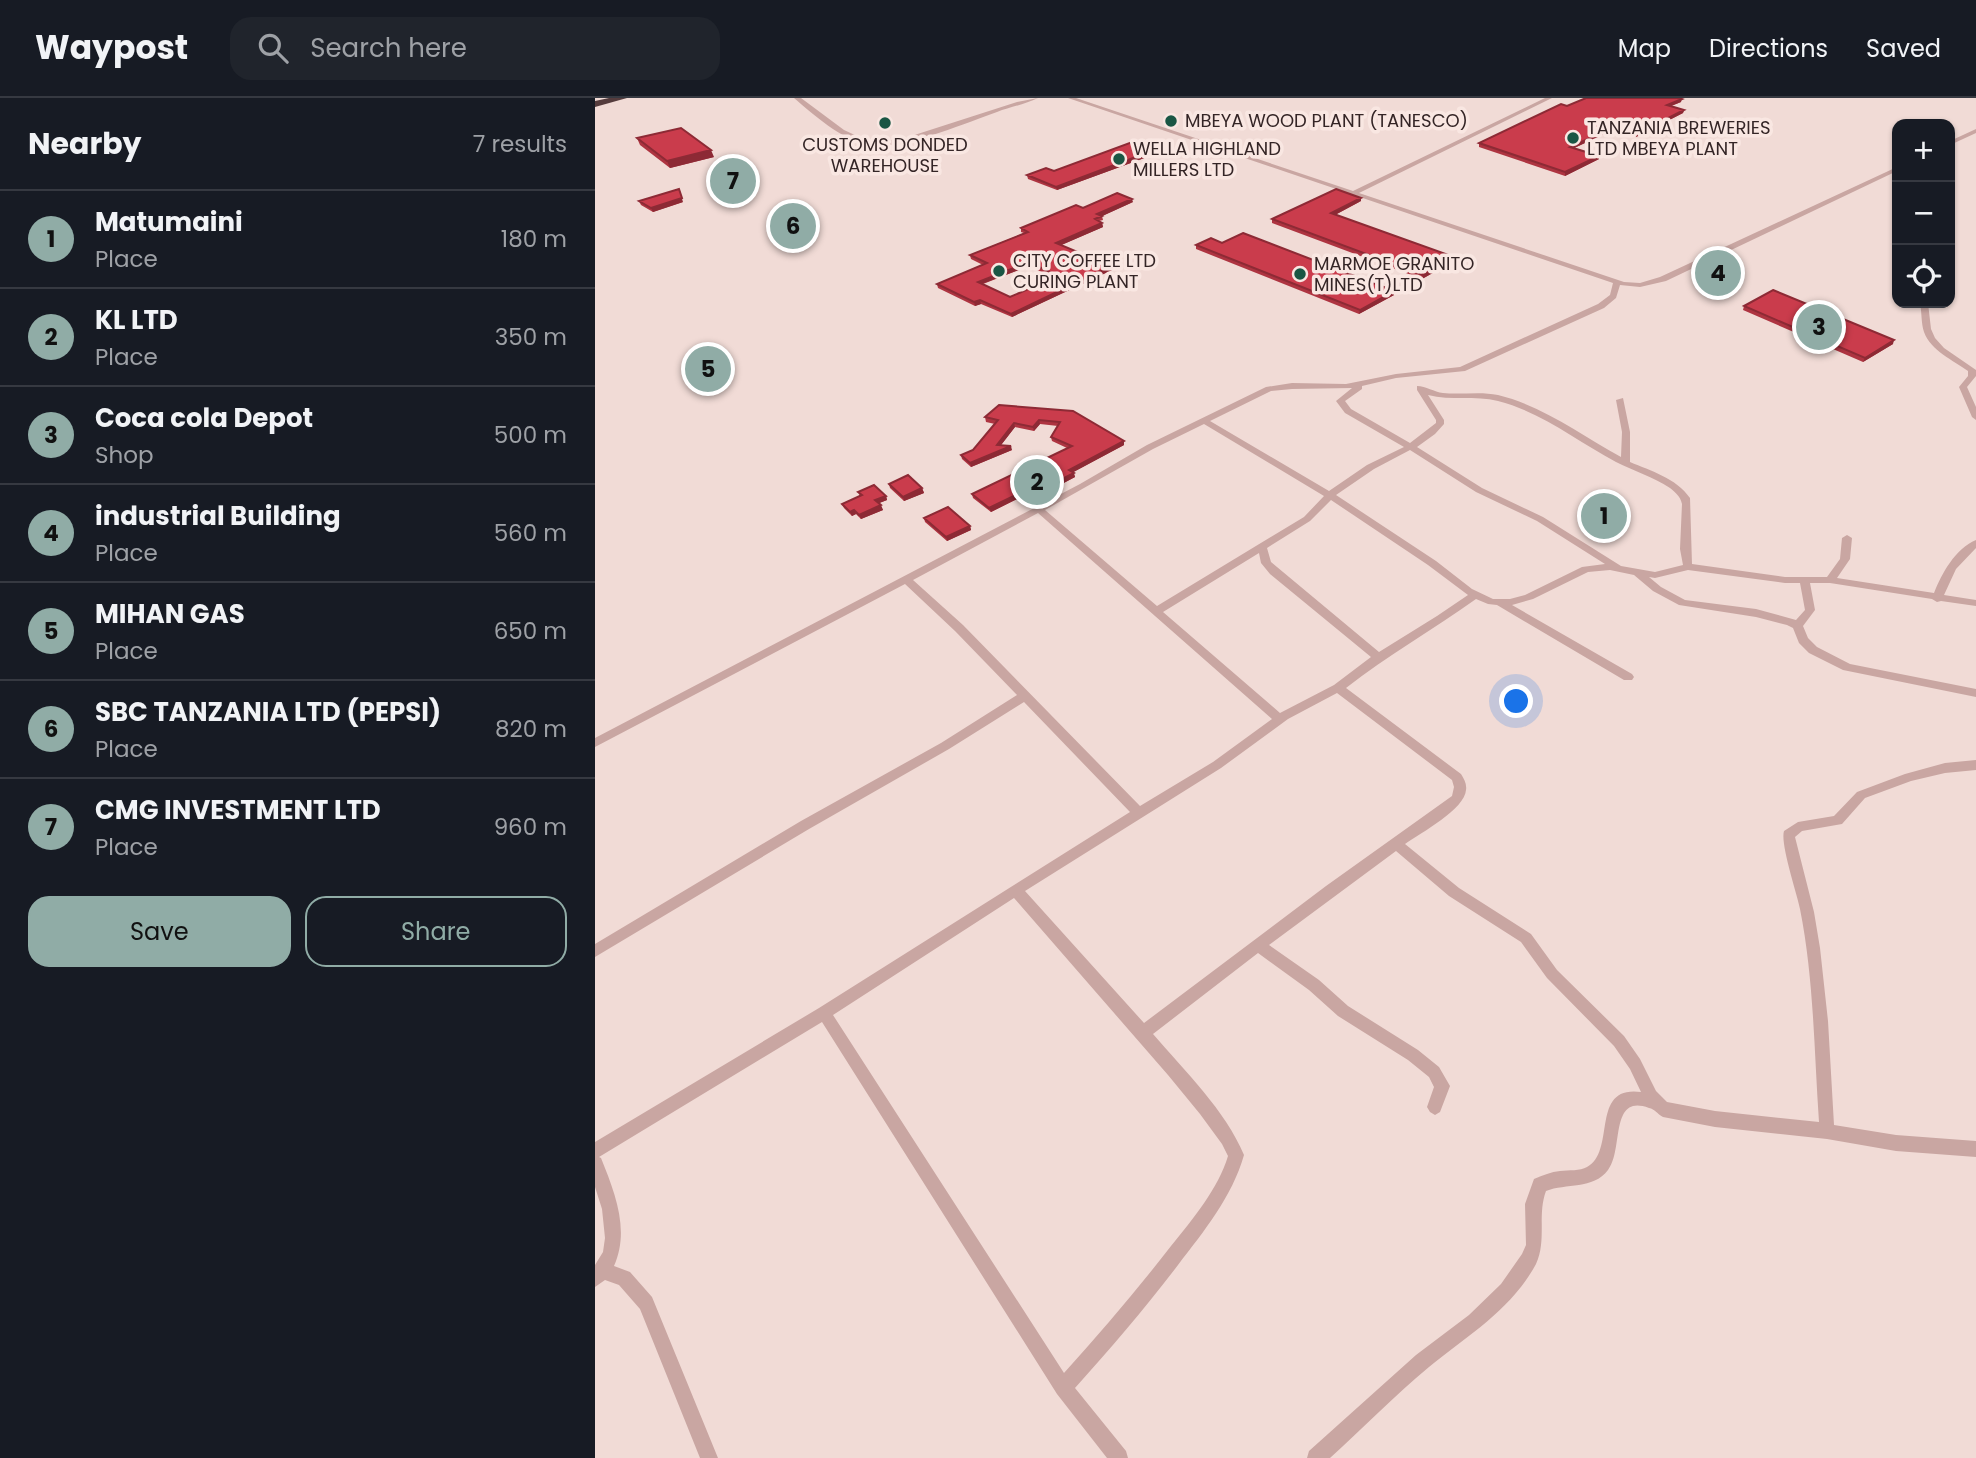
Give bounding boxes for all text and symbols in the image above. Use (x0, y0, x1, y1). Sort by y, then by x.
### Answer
search box (230, 17, 720, 80)
text: Waypost (35, 24, 188, 71)
icon: search (254, 29, 292, 67)
text: Search here (310, 30, 467, 66)
text: Map (1618, 32, 1671, 65)
text: Directions (1709, 32, 1828, 65)
text: Saved (1866, 32, 1941, 65)
place label: MBEYA WOOD PLANT (TANESCO) (1185, 108, 1468, 133)
marker: MBEYA WOOD PLANT (TANESCO) (1163, 113, 1179, 129)
marker: CUSTOMS DONDED WAREHOUSE (877, 115, 893, 131)
place label: TANZANIA BREWERIES LTD MBEYA PLANT (1587, 115, 1771, 161)
map controls (1892, 119, 1955, 308)
button: + (1892, 119, 1955, 182)
text: Nearby (28, 122, 142, 165)
text: 7 results (473, 128, 567, 160)
marker: TANZANIA BREWERIES LTD MBEYA PLANT (1565, 130, 1581, 146)
place label: CUSTOMS DONDED WAREHOUSE (802, 132, 968, 178)
place label: WELLA HIGHLAND MILLERS LTD (1133, 136, 1281, 182)
marker: WELLA HIGHLAND MILLERS LTD (1111, 151, 1127, 167)
pin: 7 (710, 155, 756, 207)
button: − (1892, 182, 1955, 245)
pin: 6 (770, 200, 816, 252)
text: Matumaini (95, 204, 243, 240)
text: 1 (47, 223, 55, 255)
text: 180 m (501, 223, 567, 255)
text: Place (95, 243, 158, 275)
button: locate (1892, 245, 1955, 308)
pin: 4 (1695, 247, 1741, 299)
place label: CITY COFFEE LTD CURING PLANT (1013, 248, 1156, 294)
place label: MARMOE GRANITO MINES(T)LTD (1314, 251, 1474, 297)
marker: CITY COFFEE LTD CURING PLANT (991, 263, 1007, 279)
marker: MARMOE GRANITO MINES(T)LTD (1292, 266, 1308, 282)
pin: 3 (1796, 301, 1842, 353)
text: KL LTD (95, 302, 178, 338)
text: 2 (44, 321, 58, 353)
text: 350 m (495, 321, 567, 353)
text: Place (95, 341, 158, 373)
pin: 5 (685, 343, 731, 395)
text: Coca cola Depot (95, 400, 313, 436)
text: 3 (44, 419, 58, 451)
text: 500 m (494, 419, 567, 451)
text: Shop (95, 439, 154, 471)
pin: 2 (1014, 456, 1060, 508)
pin: 1 (1581, 490, 1627, 542)
text: industrial Building (95, 498, 341, 534)
text: 4 (43, 517, 59, 549)
text: 560 m (494, 517, 567, 549)
text: Place (95, 537, 158, 569)
text: MIHAN GAS (95, 596, 245, 632)
text: 5 (44, 615, 58, 647)
text: 650 m (494, 615, 567, 647)
text: Place (95, 635, 158, 667)
your location (1499, 684, 1533, 718)
text: SBC TANZANIA LTD (PEPSI) (95, 694, 441, 730)
text: 6 (44, 713, 58, 745)
text: 820 m (495, 713, 567, 745)
text: Place (95, 733, 158, 765)
text: CMG INVESTMENT LTD (95, 792, 381, 828)
text: 7 (45, 811, 57, 843)
text: 960 m (494, 811, 567, 843)
text: Place (95, 831, 158, 863)
button: Save (28, 896, 291, 967)
button: Share (305, 896, 567, 967)

